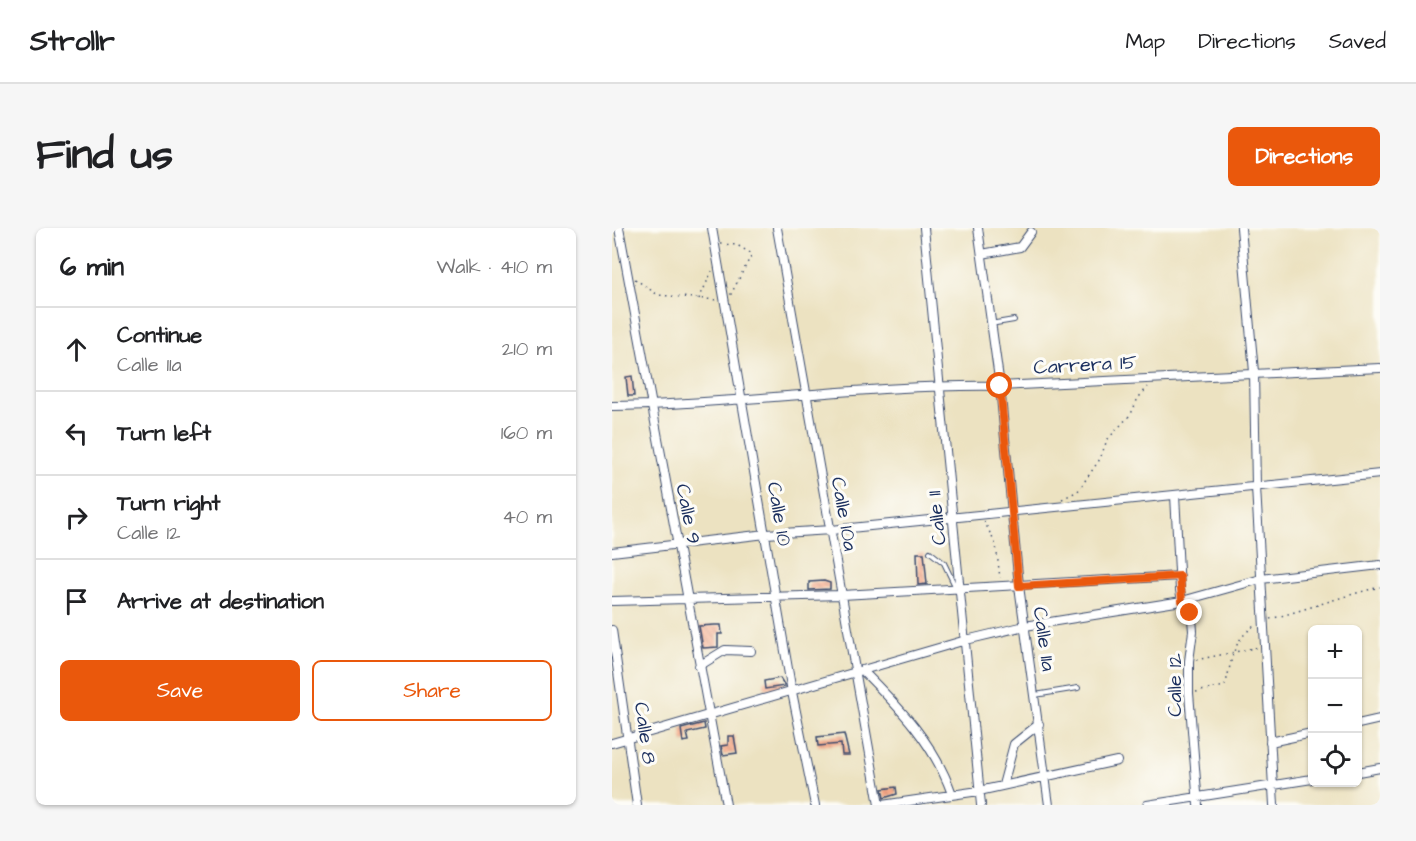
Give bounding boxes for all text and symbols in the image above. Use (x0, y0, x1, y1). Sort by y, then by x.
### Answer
text: Strollr (30, 22, 115, 61)
text: Map (1125, 27, 1165, 56)
text: Directions (1198, 27, 1296, 56)
text: Saved (1329, 27, 1386, 56)
text: Find us (36, 127, 173, 185)
button: Directions (1228, 127, 1380, 186)
text: 6 min (60, 249, 124, 285)
text: Walk · 410 m (436, 253, 552, 281)
text: Continue (117, 320, 202, 351)
icon: ahead (60, 333, 93, 366)
text: 210 m (502, 335, 552, 363)
street label: Carrera 15 (1033, 348, 1137, 382)
text: Calle 11a (117, 351, 182, 379)
route start (986, 372, 1012, 398)
icon: left (60, 417, 93, 450)
text: Turn left (117, 418, 211, 449)
text: 160 m (501, 419, 552, 447)
street label: Calle 10a (824, 475, 864, 553)
street label: Calle 10 (760, 480, 798, 549)
street label: Calle 9 (668, 481, 708, 547)
text: Turn right (117, 488, 220, 519)
street label: Calle 11 (920, 489, 954, 547)
icon: right (60, 501, 93, 534)
text: 40 m (502, 503, 552, 531)
text: Calle 12 (117, 519, 180, 547)
icon: arrive (60, 585, 93, 618)
text: Arrive at destination (117, 586, 324, 617)
route end (1176, 599, 1202, 625)
street label: Calle 11a (1026, 605, 1062, 673)
map controls (1308, 625, 1362, 787)
button: + (1308, 625, 1362, 679)
street label: Calle 12 (1161, 653, 1189, 717)
button: Save (60, 660, 300, 721)
button: Share (312, 660, 552, 721)
button: − (1308, 679, 1362, 733)
street label: Calle 8 (627, 700, 663, 766)
button: locate (1308, 733, 1362, 787)

